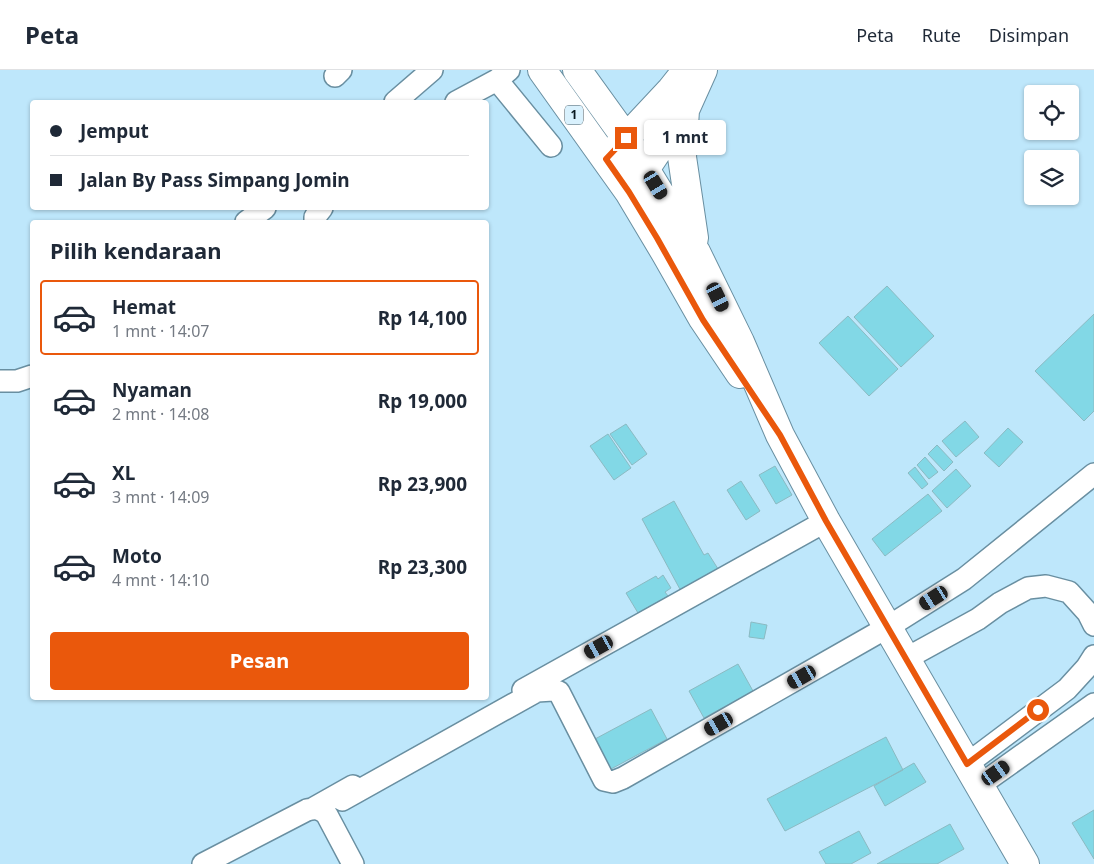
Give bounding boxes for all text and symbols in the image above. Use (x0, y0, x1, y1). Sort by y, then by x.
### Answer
text: Peta (25, 18, 79, 51)
text: Peta (856, 23, 894, 47)
text: Rute (922, 23, 961, 47)
text: Disimpan (989, 23, 1069, 47)
map controls (1024, 85, 1079, 205)
button: locate (1024, 85, 1079, 140)
road number: 1 (565, 106, 583, 124)
text: Jemput (80, 118, 149, 144)
callout: 1 mnt (644, 120, 726, 156)
text: 1 mnt (662, 126, 708, 148)
route end (615, 127, 637, 149)
button: layers (1024, 150, 1079, 205)
text: Jalan By Pass Simpang Jomin (80, 167, 350, 193)
car (641, 168, 670, 202)
text: Pilih kendaraan (50, 235, 222, 265)
car (704, 280, 731, 314)
text: Hemat (112, 294, 176, 320)
icon: car (52, 295, 97, 340)
text: Rp 14,100 (378, 305, 467, 331)
text: 1 mnt · 14:07 (112, 320, 209, 342)
text: Nyaman (112, 377, 192, 403)
icon: car (52, 378, 97, 423)
text: Rp 19,000 (378, 388, 467, 414)
text: 2 mnt · 14:08 (112, 403, 209, 425)
text: XL (112, 460, 135, 486)
icon: car (52, 461, 97, 506)
text: Rp 23,900 (378, 471, 467, 497)
text: 3 mnt · 14:09 (112, 486, 209, 508)
text: Moto (112, 543, 162, 569)
icon: car (52, 544, 97, 589)
text: Rp 23,300 (378, 554, 467, 580)
text: 4 mnt · 14:10 (112, 569, 209, 591)
car (917, 584, 950, 612)
button: Pesan (50, 632, 469, 690)
car (582, 633, 615, 661)
car (785, 663, 818, 691)
route start (1027, 699, 1049, 721)
car (702, 710, 735, 738)
car (979, 758, 1012, 788)

